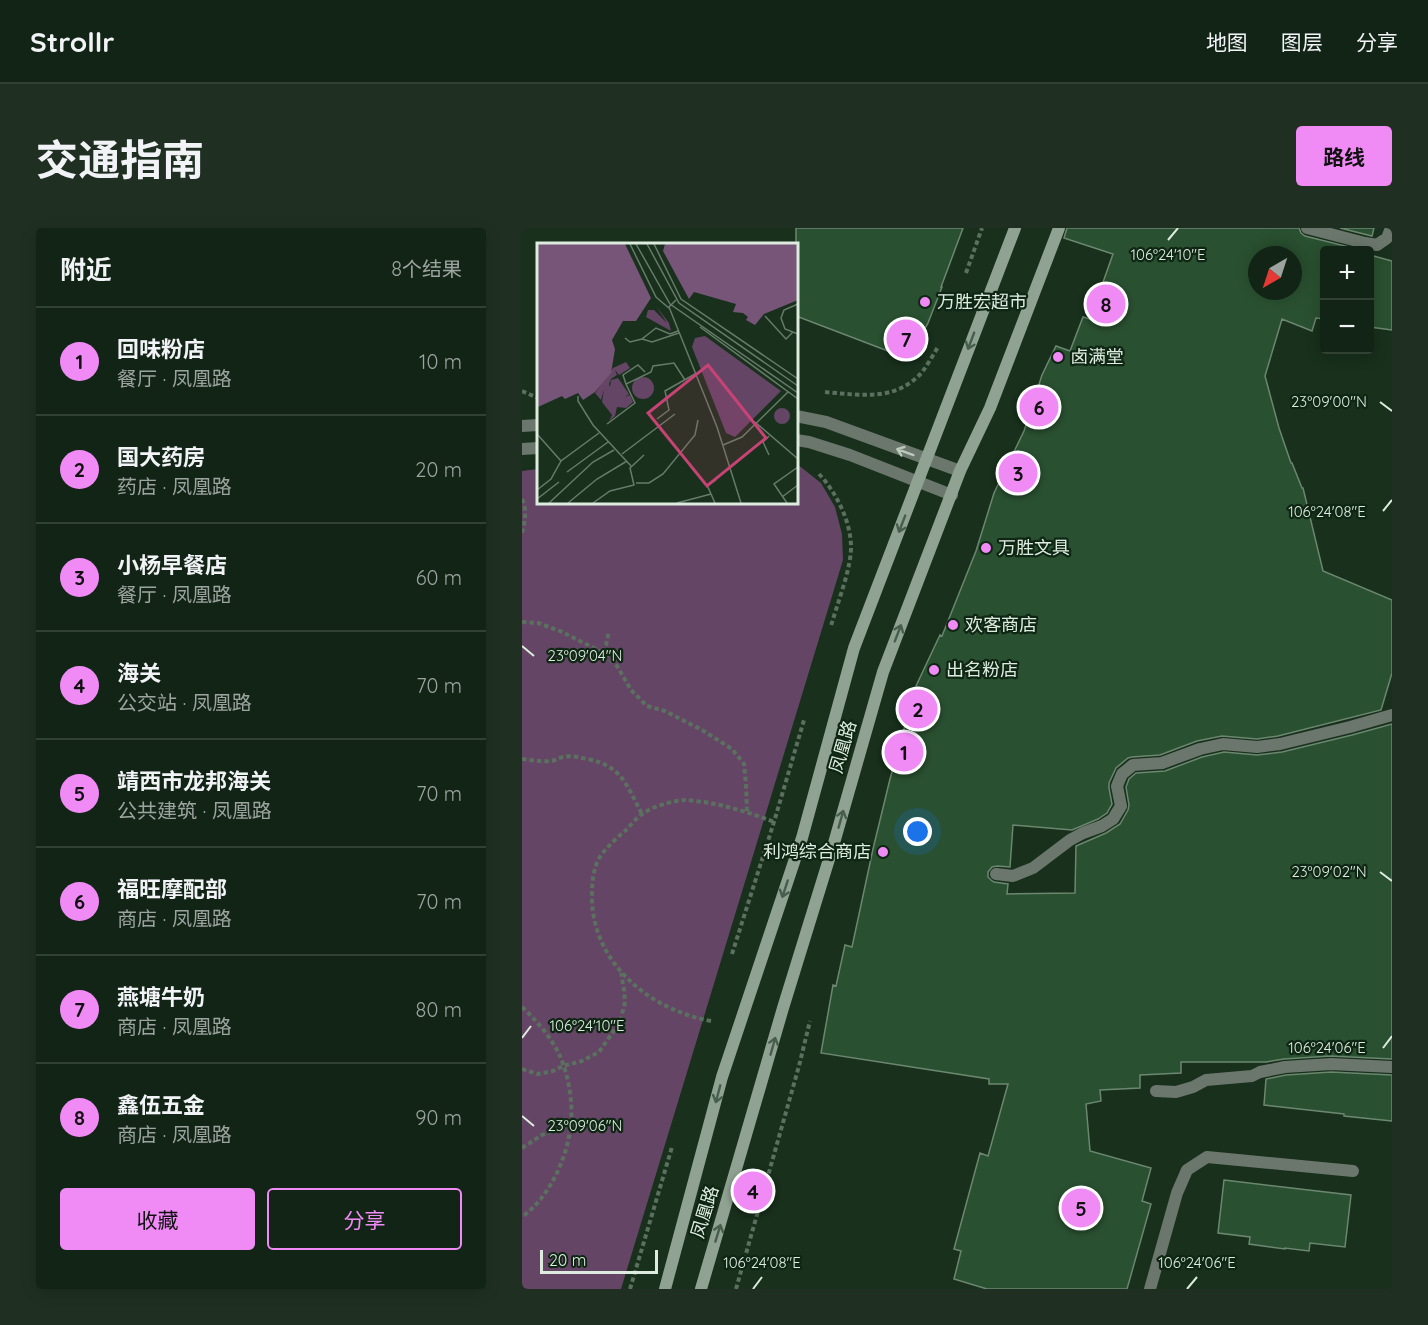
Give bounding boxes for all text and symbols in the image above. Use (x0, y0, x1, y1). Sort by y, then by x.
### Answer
text: Strollr (30, 24, 114, 59)
text: 地图 (1206, 29, 1248, 55)
text: 图层 (1281, 29, 1323, 55)
text: 分享 (1356, 29, 1398, 55)
button: 路线 (1296, 126, 1392, 186)
text: 交通指南 (36, 133, 204, 186)
inset map (537, 243, 798, 504)
text: 106°24'10"E (1130, 245, 1206, 264)
north arrow (1248, 246, 1302, 300)
map controls (1320, 246, 1374, 354)
button: + (1320, 246, 1374, 300)
text: 附近 (60, 253, 112, 286)
text: 8个结果 (391, 256, 462, 281)
pin: 8 (1086, 282, 1126, 326)
place label: 万胜宏超市 (937, 290, 1027, 313)
marker: 万胜宏超市 (918, 295, 932, 309)
button: − (1320, 300, 1374, 354)
pin: 7 (886, 316, 926, 362)
one-way arrow (965, 332, 976, 350)
text: 回味粉店 (117, 335, 205, 363)
place label: 卤满堂 (1070, 345, 1124, 368)
text: 1 (76, 349, 83, 374)
text: 10 m (419, 349, 462, 374)
marker: 卤满堂 (1051, 350, 1065, 364)
text: 餐厅 · 凤凰路 (117, 366, 232, 391)
pin: 6 (1020, 384, 1058, 429)
text: 23°09'00"N (1291, 392, 1367, 411)
text: 国大药房 (117, 443, 205, 471)
one-way arrow (896, 445, 915, 456)
pin: 3 (998, 450, 1038, 496)
text: 2 (74, 457, 85, 482)
text: 20 m (415, 457, 462, 482)
text: 药店 · 凤凰路 (117, 474, 232, 499)
text: 106°24'08"E (1288, 502, 1366, 521)
one-way arrow (895, 514, 906, 532)
place label: 万胜文具 (998, 536, 1070, 559)
marker: 万胜文具 (979, 541, 993, 555)
text: 小杨早餐店 (117, 551, 227, 579)
text: 3 (74, 565, 85, 590)
text: 60 m (416, 565, 462, 590)
text: 餐厅 · 凤凰路 (117, 582, 232, 607)
place label: 欢客商店 (965, 613, 1037, 636)
marker: 欢客商店 (946, 618, 960, 632)
one-way arrow (893, 624, 904, 642)
text: 23°09'04"N (548, 646, 622, 665)
place label: 出名粉店 (946, 658, 1018, 681)
text: 海关 (117, 659, 161, 687)
marker: 出名粉店 (927, 663, 941, 677)
text: 4 (74, 673, 85, 698)
text: 70 m (416, 673, 462, 698)
pin: 2 (898, 686, 938, 732)
text: 公交站 · 凤凰路 (117, 690, 252, 715)
street label: 凤凰路 (824, 718, 861, 776)
pin: 1 (884, 730, 923, 774)
text: 靖西市龙邦海关 (117, 767, 271, 795)
text: 5 (74, 781, 85, 806)
text: 70 m (416, 781, 462, 806)
text: 公共建筑 · 凤凰路 (117, 798, 272, 823)
one-way arrow (835, 810, 847, 829)
your location (903, 817, 932, 846)
place label: 利鸿综合商店 (763, 840, 871, 863)
marker: 利鸿综合商店 (876, 845, 890, 859)
text: 23°09'02"N (1291, 862, 1367, 881)
text: 福旺摩配部 (117, 875, 227, 903)
one-way arrow (778, 879, 789, 898)
text: 6 (74, 889, 85, 914)
text: 70 m (416, 889, 462, 914)
text: 商店 · 凤凰路 (117, 906, 232, 931)
text: 燕塘牛奶 (117, 983, 205, 1011)
text: 7 (74, 997, 85, 1022)
text: 80 m (416, 997, 462, 1022)
text: 商店 · 凤凰路 (117, 1014, 232, 1039)
text: 106°24'10"E (549, 1016, 625, 1035)
one-way arrow (767, 1037, 779, 1056)
text: 106°24'06"E (1288, 1038, 1366, 1057)
one-way arrow (711, 1084, 723, 1103)
text: 鑫伍五金 (117, 1091, 205, 1119)
text: 8 (74, 1105, 85, 1130)
text: 90 m (415, 1105, 462, 1130)
text: 23°09'06"N (547, 1116, 623, 1135)
text: 商店 · 凤凰路 (117, 1122, 232, 1147)
pin: 4 (734, 1168, 772, 1214)
street label: 凤凰路 (686, 1183, 723, 1241)
pin: 5 (1062, 1186, 1100, 1230)
button: 收藏 (60, 1188, 255, 1250)
button: 分享 (267, 1188, 462, 1250)
one-way arrow (713, 1224, 724, 1243)
scale bar (540, 1247, 658, 1274)
text: 20 m (549, 1250, 586, 1270)
text: 106°24'08"E (723, 1253, 801, 1272)
text: 106°24'06"E (1158, 1253, 1236, 1272)

